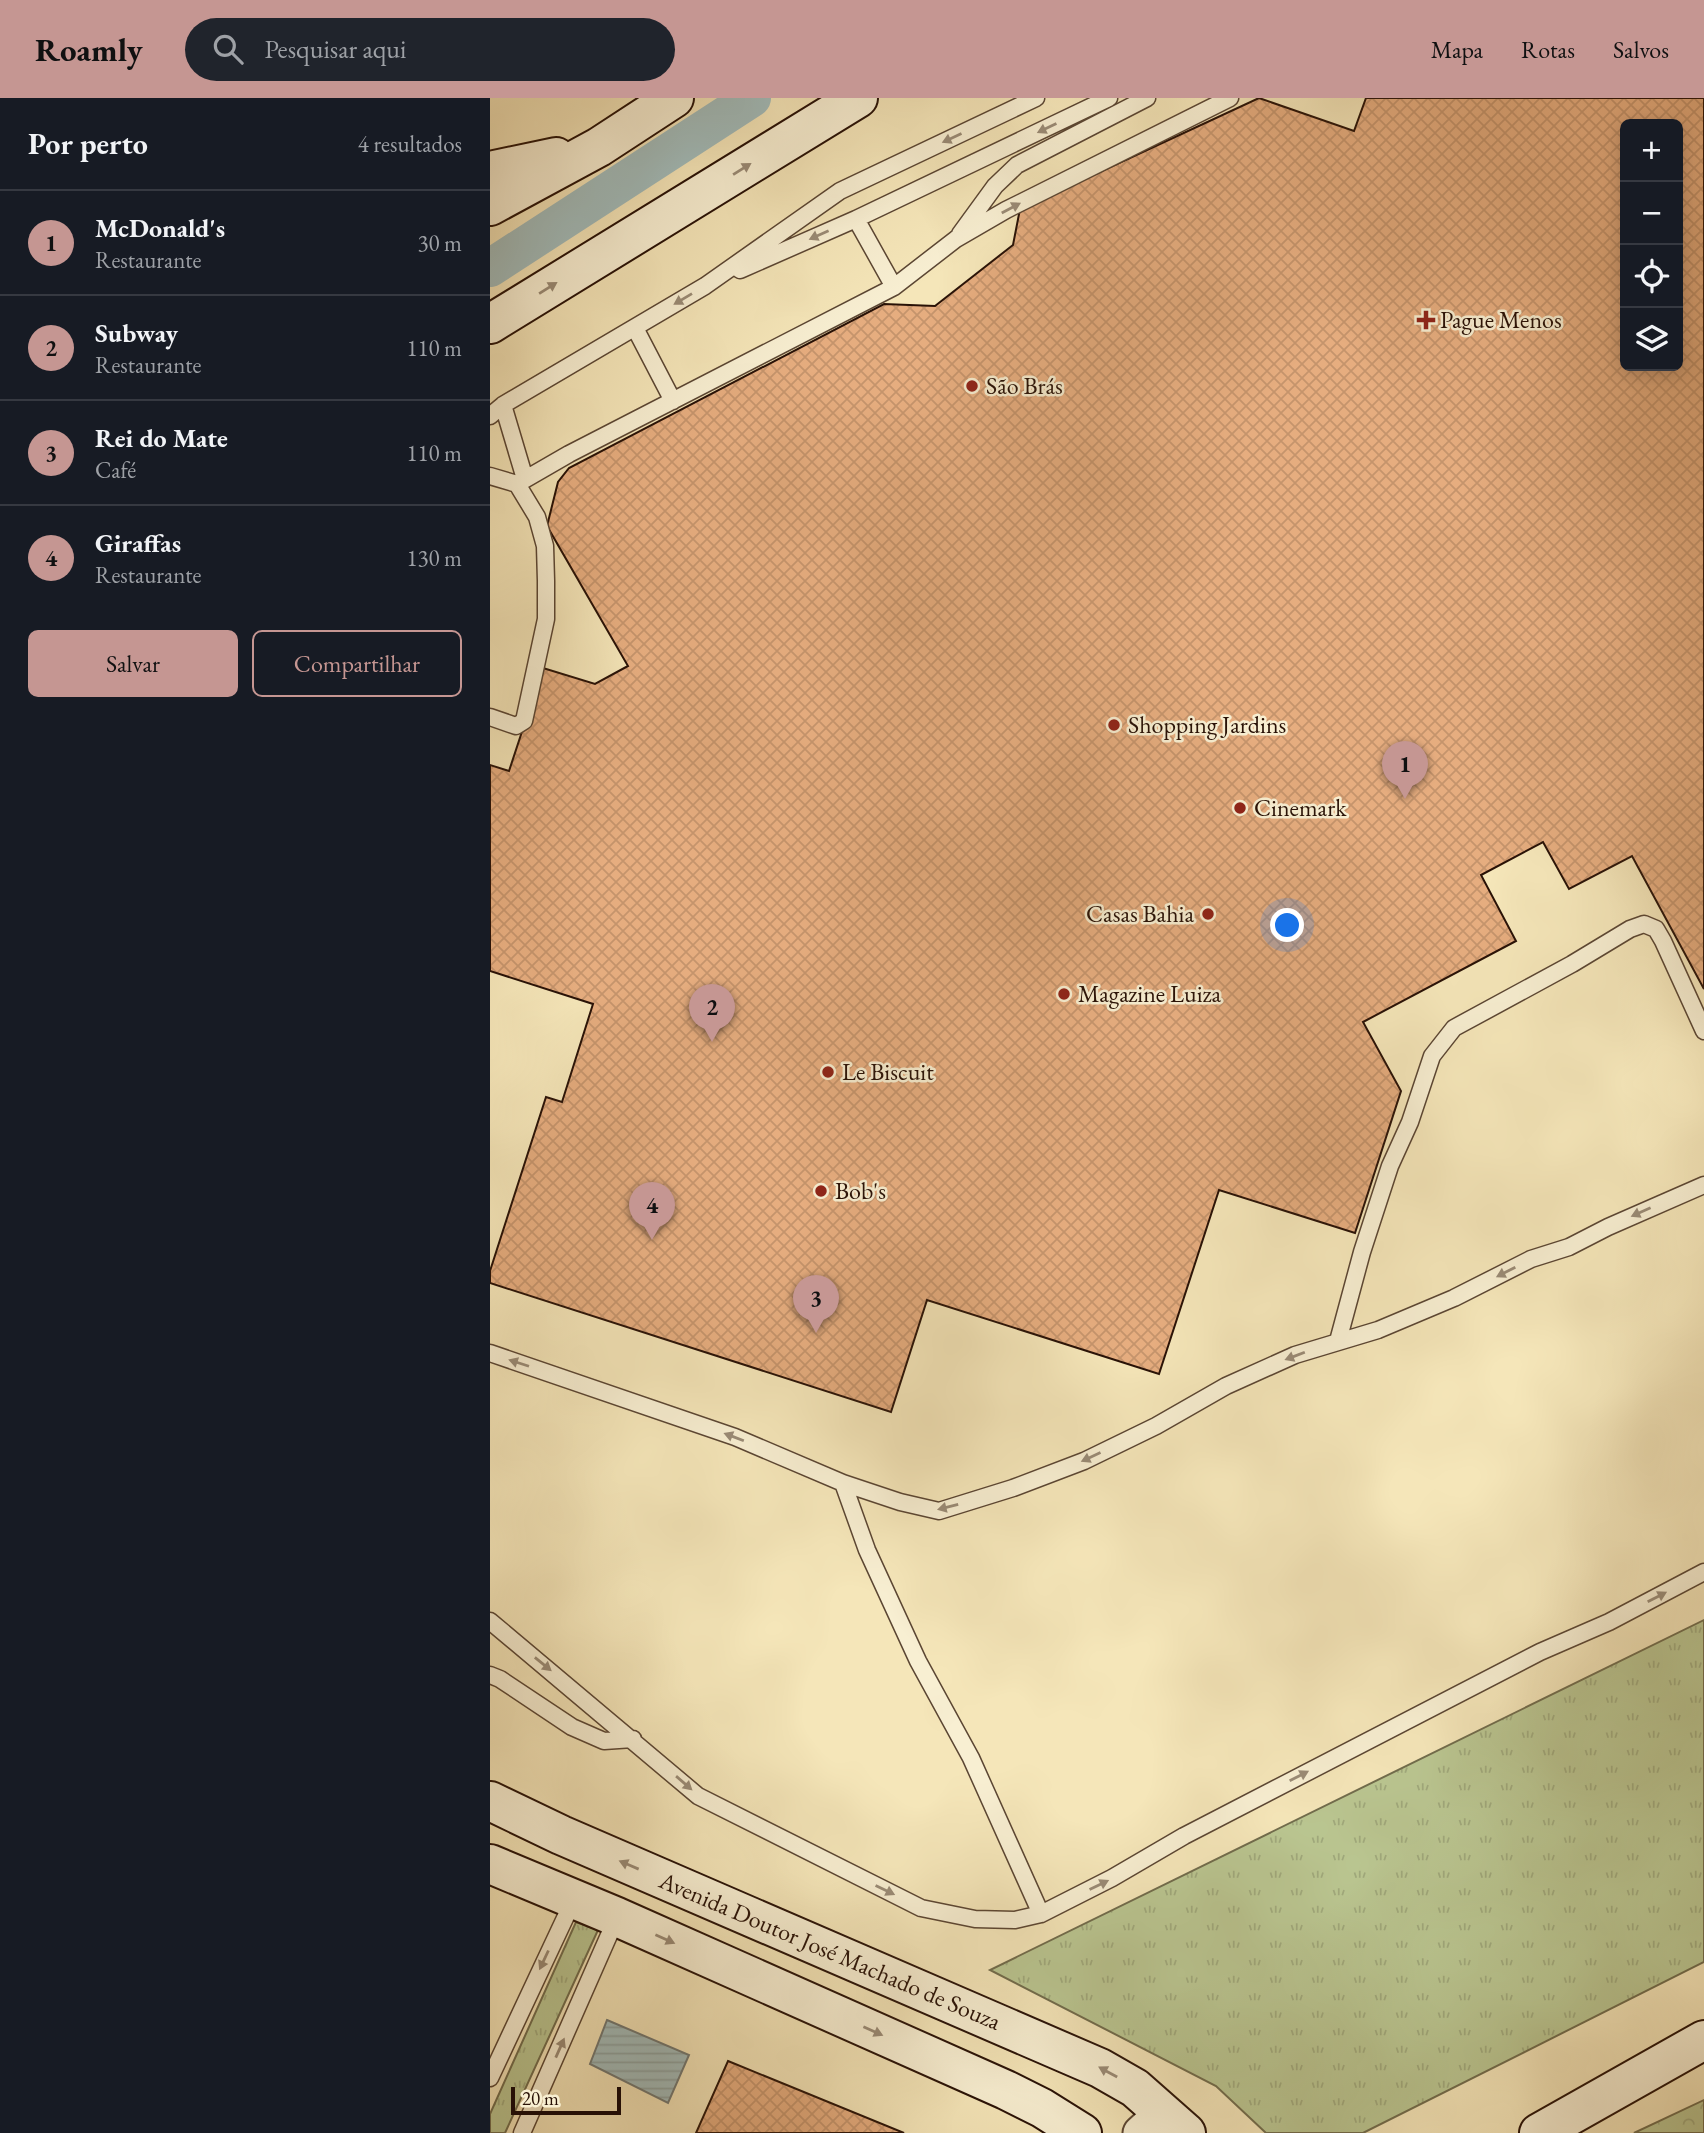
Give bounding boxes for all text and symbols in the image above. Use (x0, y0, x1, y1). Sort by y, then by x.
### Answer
search box (185, 18, 675, 81)
text: Roamly (35, 28, 143, 71)
icon: search (209, 30, 247, 68)
text: Pesquisar aqui (265, 32, 406, 66)
text: Mapa (1431, 34, 1483, 65)
text: Rotas (1521, 34, 1575, 65)
text: Salvos (1613, 34, 1669, 65)
map controls (1620, 119, 1683, 371)
button: + (1620, 119, 1683, 182)
one-way arrow (1037, 122, 1057, 133)
text: Por perto (28, 124, 148, 163)
text: 4 resultados (358, 129, 462, 159)
one-way arrow (942, 132, 962, 144)
one-way arrow (733, 163, 752, 176)
button: − (1620, 182, 1683, 245)
one-way arrow (1001, 202, 1021, 214)
text: McDonald's (95, 211, 225, 245)
text: 1 (45, 228, 57, 258)
text: 30 m (417, 228, 462, 258)
one-way arrow (809, 229, 829, 241)
text: Restaurante (95, 245, 202, 275)
button: locate (1620, 245, 1683, 308)
one-way arrow (539, 282, 558, 295)
one-way arrow (673, 293, 692, 305)
place label: Pague Menos (1440, 304, 1562, 335)
button: layers (1620, 308, 1683, 371)
marker: Pague Menos (1418, 312, 1434, 328)
text: Subway (95, 316, 178, 350)
text: 2 (45, 333, 57, 363)
text: 110 m (406, 333, 462, 363)
text: Restaurante (95, 350, 202, 380)
place label: São Brás (986, 370, 1063, 401)
marker: São Brás (964, 378, 980, 394)
text: Rei do Mate (95, 421, 228, 455)
text: 3 (45, 438, 57, 468)
text: 110 m (406, 438, 462, 468)
text: Café (95, 455, 136, 485)
text: Giraffas (95, 526, 181, 560)
text: 4 (45, 543, 57, 573)
text: 130 m (406, 543, 462, 573)
text: Restaurante (95, 560, 202, 590)
button: Salvar (28, 630, 238, 697)
button: Compartilhar (252, 630, 462, 697)
place label: Shopping Jardins (1128, 709, 1286, 740)
marker: Shopping Jardins (1106, 717, 1122, 733)
pin: 1 (1382, 741, 1428, 799)
place label: Cinemark (1254, 792, 1347, 823)
marker: Cinemark (1232, 800, 1248, 816)
place label: Casas Bahia (1086, 898, 1194, 929)
marker: Casas Bahia (1200, 906, 1216, 922)
your location (1270, 908, 1304, 942)
place label: Magazine Luiza (1078, 978, 1222, 1009)
pin: 2 (689, 984, 735, 1042)
marker: Magazine Luiza (1056, 986, 1072, 1002)
place label: Le Biscuit (842, 1056, 934, 1087)
marker: Le Biscuit (820, 1064, 836, 1080)
place label: Bob's (835, 1175, 886, 1206)
pin: 4 (629, 1182, 675, 1240)
marker: Bob's (813, 1183, 829, 1199)
one-way arrow (1631, 1206, 1651, 1218)
one-way arrow (1496, 1267, 1516, 1278)
pin: 3 (793, 1275, 839, 1333)
one-way arrow (1284, 1350, 1305, 1361)
one-way arrow (509, 1357, 530, 1368)
one-way arrow (724, 1432, 745, 1443)
one-way arrow (1081, 1452, 1102, 1463)
one-way arrow (937, 1502, 959, 1513)
one-way arrow (1647, 1591, 1667, 1603)
one-way arrow (534, 1656, 551, 1671)
one-way arrow (1289, 1771, 1309, 1782)
one-way arrow (676, 1775, 693, 1790)
one-way arrow (619, 1859, 640, 1870)
street label: Avenida Doutor José Machado de Souza (654, 1864, 1006, 2037)
one-way arrow (1089, 1879, 1109, 1890)
one-way arrow (875, 1885, 895, 1896)
one-way arrow (655, 1934, 676, 1945)
one-way arrow (538, 1950, 549, 1971)
one-way arrow (863, 2025, 883, 2037)
one-way arrow (554, 2038, 566, 2058)
one-way arrow (1098, 2066, 1117, 2078)
scale bar (511, 2084, 621, 2116)
text: 20 m (522, 2086, 559, 2111)

